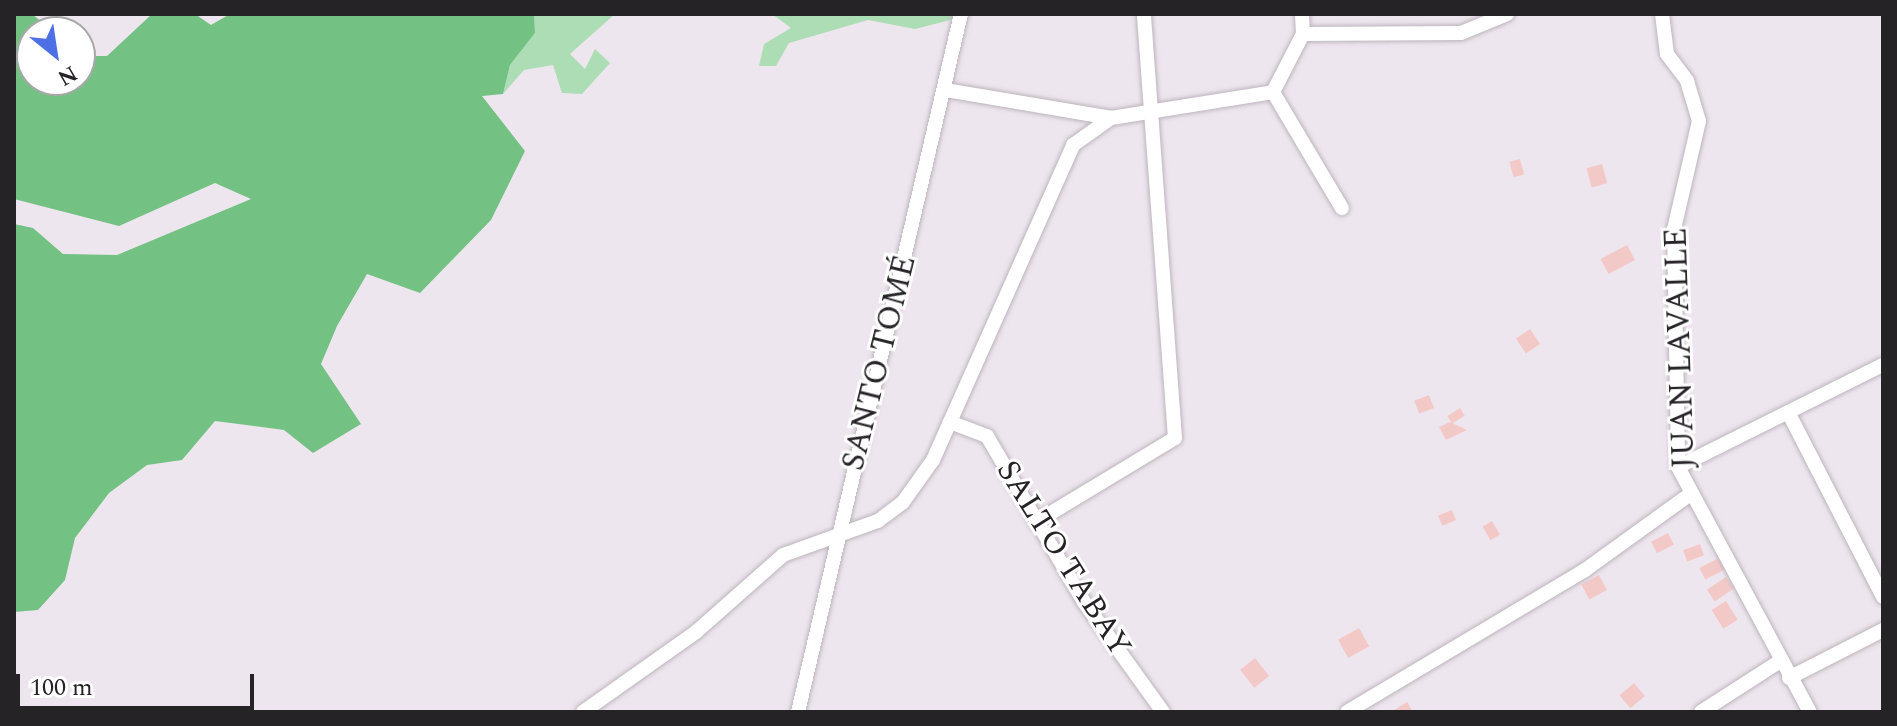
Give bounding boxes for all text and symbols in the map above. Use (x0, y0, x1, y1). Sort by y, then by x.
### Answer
north arrow (16, 16, 96, 96)
text: N (51, 57, 83, 94)
street label: JUAN LAVALLE (1658, 227, 1704, 469)
street label: SANTO TOMÉ (835, 251, 925, 475)
street label: SALTO TABAY (987, 454, 1139, 664)
scale bar (20, 658, 258, 708)
text: 100 m (30, 670, 93, 706)

